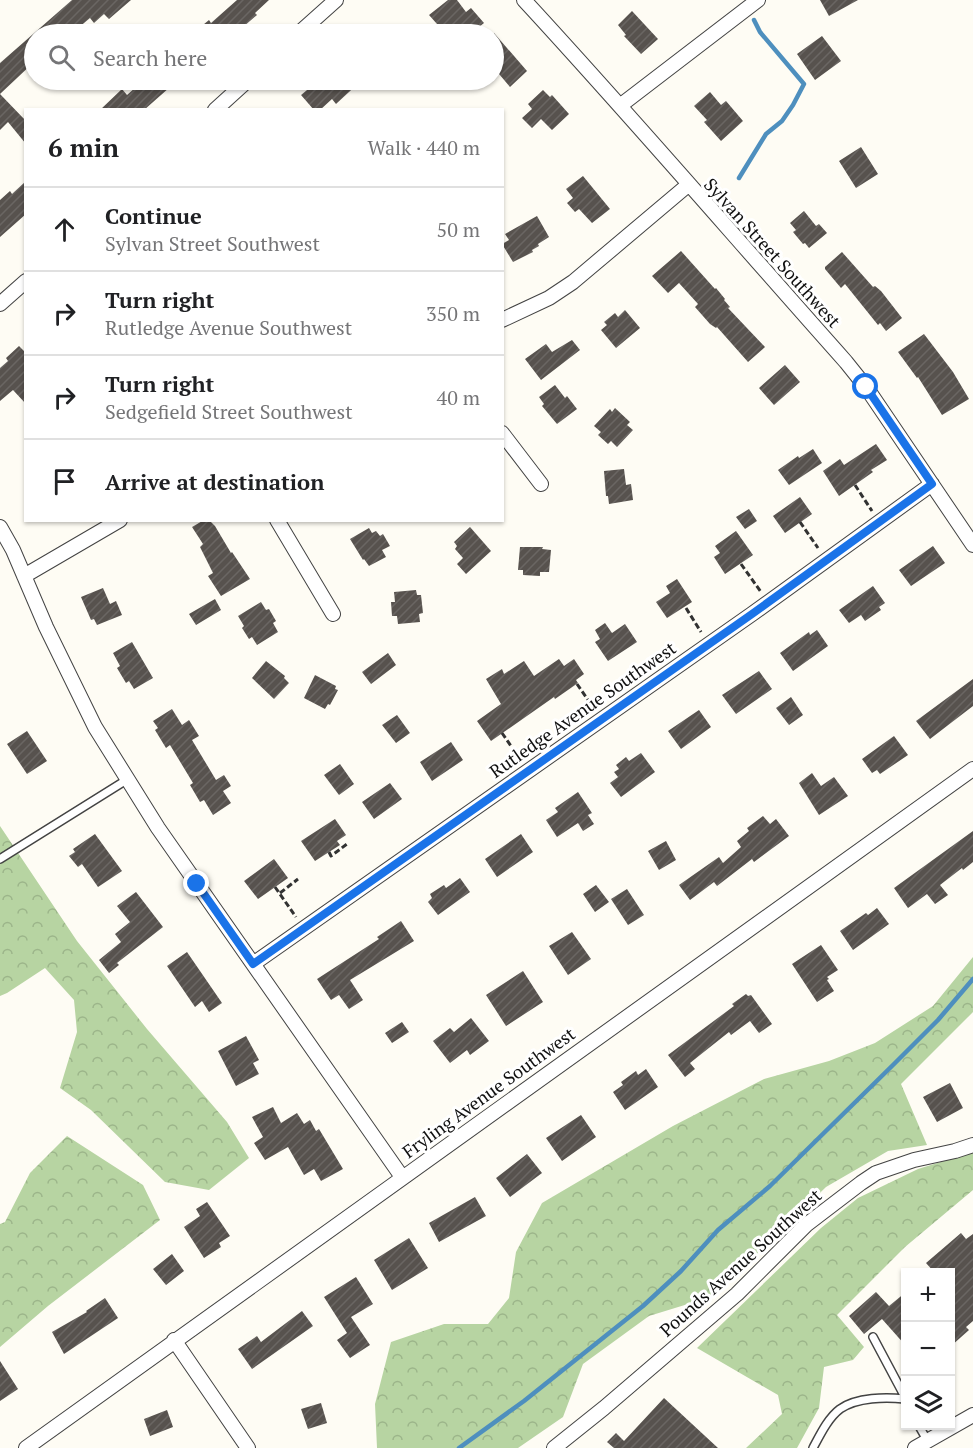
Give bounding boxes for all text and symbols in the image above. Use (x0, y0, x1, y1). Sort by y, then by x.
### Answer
search box (24, 24, 504, 90)
icon: search (45, 41, 78, 74)
text: Search here (93, 43, 207, 72)
text: 6 min (48, 130, 119, 164)
text: Walk · 440 m (368, 134, 480, 161)
street label: Sylvan Street Southwest (699, 172, 847, 332)
text: Continue (105, 201, 202, 230)
icon: ahead (48, 213, 81, 246)
text: 50 m (437, 216, 480, 243)
text: Sylvan Street Southwest (105, 230, 320, 257)
text: Turn right (105, 285, 214, 314)
icon: right (48, 297, 81, 330)
text: 350 m (426, 300, 480, 327)
text: Rutledge Avenue Southwest (105, 314, 352, 341)
text: Turn right (105, 369, 214, 398)
route start (852, 373, 878, 399)
icon: right (48, 381, 81, 414)
text: 40 m (437, 384, 480, 411)
text: Sedgefield Street Southwest (105, 398, 353, 425)
icon: arrive (48, 465, 81, 498)
text: Arrive at destination (105, 467, 324, 496)
street label: Rutledge Avenue Southwest (484, 635, 681, 783)
route end (183, 870, 209, 896)
street label: Fryling Avenue Southwest (397, 1021, 580, 1163)
street label: Pounds Avenue Southwest (654, 1183, 827, 1341)
map controls (901, 1268, 955, 1430)
button: + (901, 1268, 955, 1322)
button: − (901, 1322, 955, 1376)
button: layers (901, 1376, 955, 1430)

